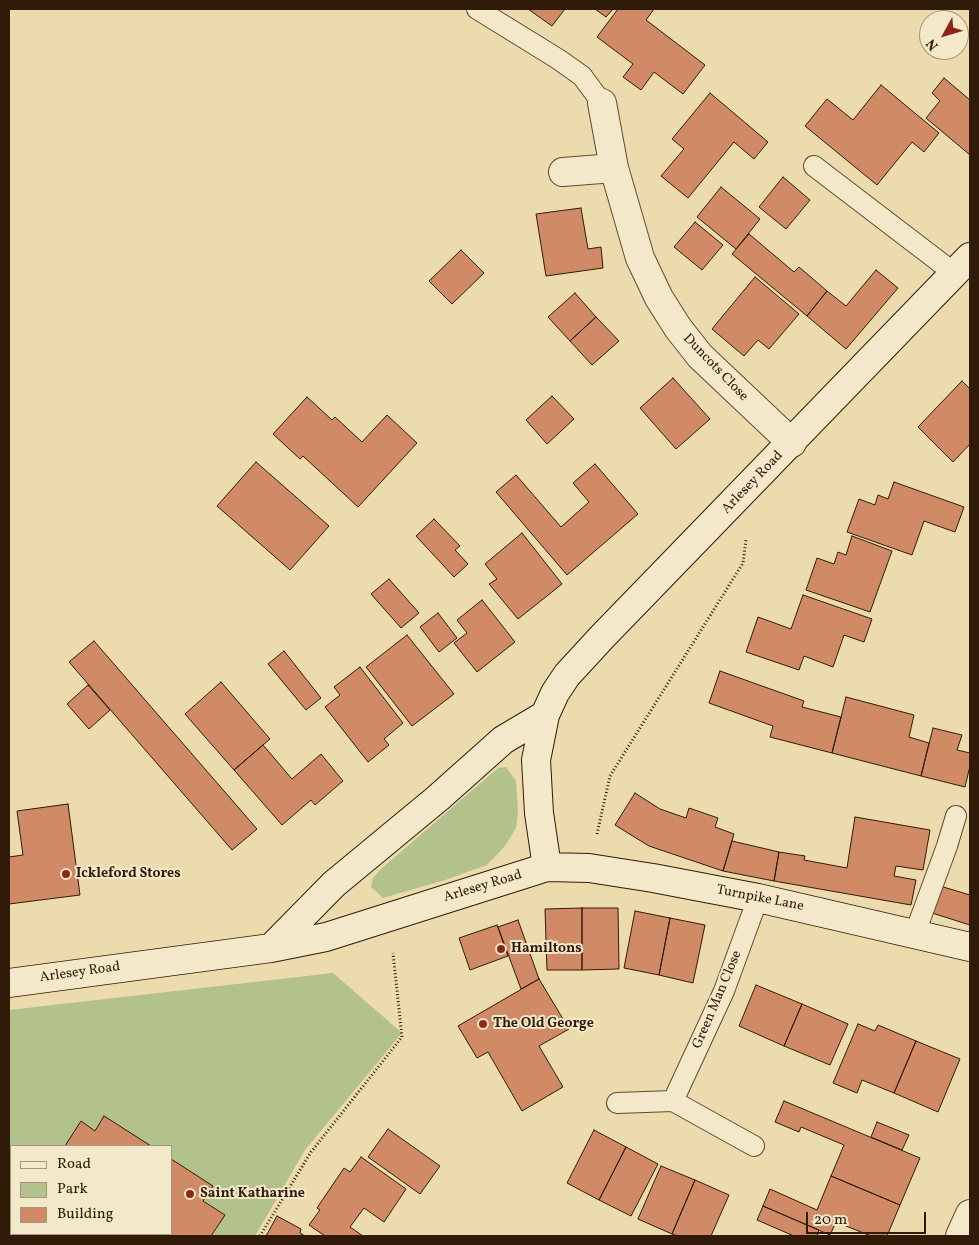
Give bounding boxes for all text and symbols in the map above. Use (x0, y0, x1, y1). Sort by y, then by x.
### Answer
north arrow (919, 10, 969, 60)
text: N (922, 34, 943, 54)
street label: Duncots Close (679, 331, 751, 405)
street label: Arlesey Road (719, 448, 787, 518)
place label: Ickleford Stores (76, 866, 181, 882)
street label: Arlesey Road (442, 867, 524, 907)
marker: Ickleford Stores (60, 868, 72, 880)
street label: Turnpike Lane (715, 882, 805, 916)
place label: Hamiltons (511, 941, 582, 957)
marker: Hamiltons (495, 943, 507, 955)
street label: Green Man Close (690, 948, 746, 1052)
street label: Arlesey Road (39, 959, 121, 987)
place label: The Old George (493, 1016, 594, 1032)
marker: The Old George (477, 1018, 489, 1030)
legend (10, 1145, 172, 1235)
text: Road (57, 1154, 91, 1175)
text: Park (57, 1179, 88, 1200)
place label: Saint Katharine (200, 1186, 305, 1202)
marker: Saint Katharine (184, 1188, 196, 1200)
scale bar (809, 1202, 929, 1234)
text: Building (57, 1204, 113, 1225)
text: 20 m (814, 1210, 847, 1231)

